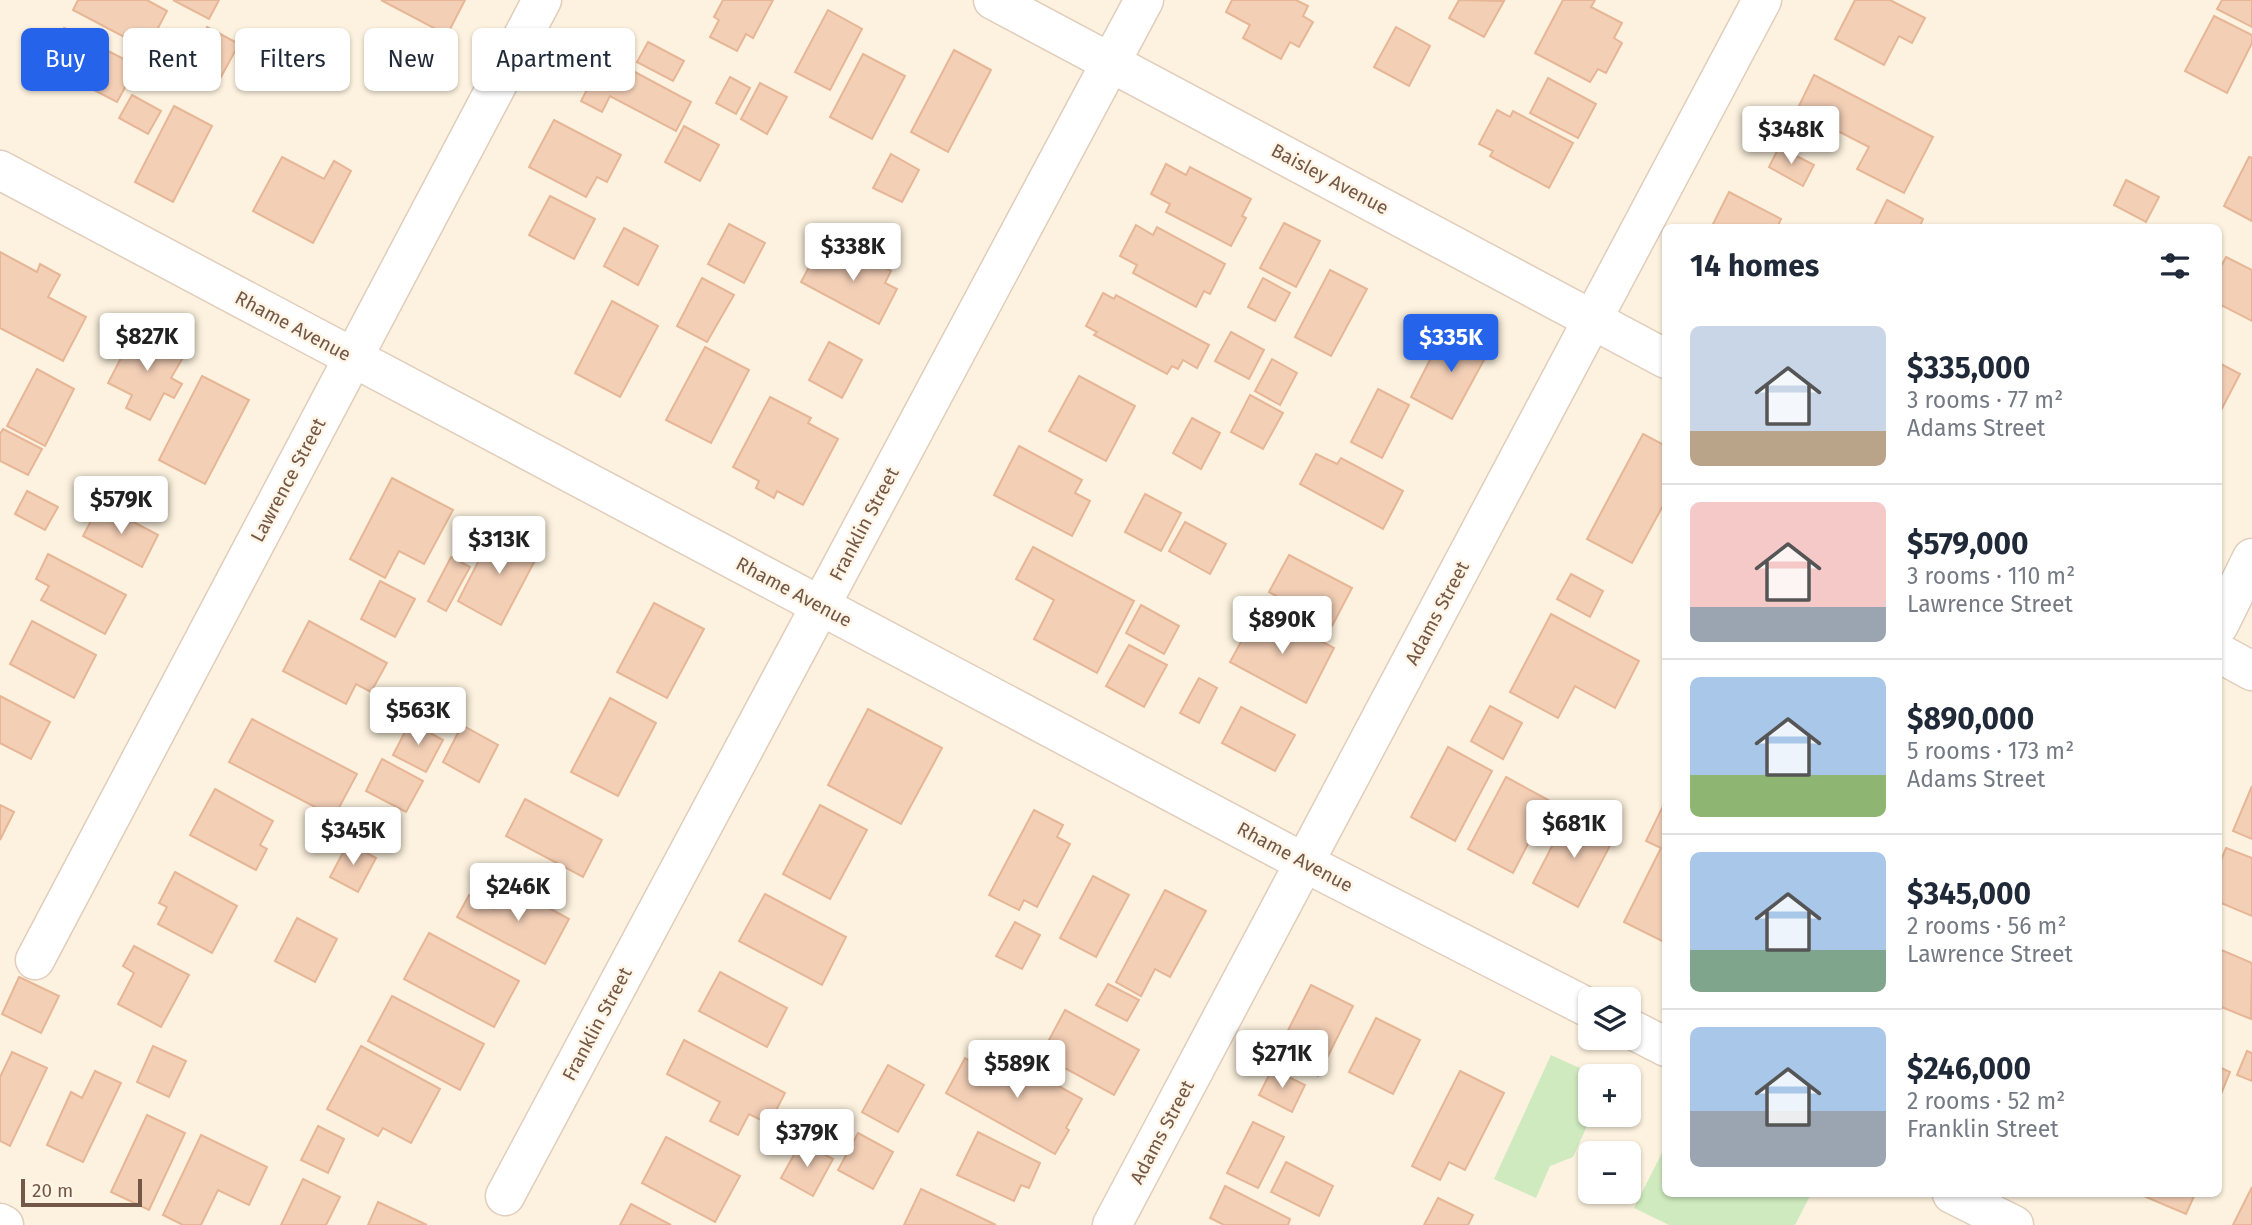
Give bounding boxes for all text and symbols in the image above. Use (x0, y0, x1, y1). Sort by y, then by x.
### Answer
chip: Buy (21, 28, 109, 91)
chip: Rent (123, 28, 221, 91)
chip: Filters (235, 28, 350, 91)
chip: New (364, 28, 458, 91)
chip: Apartment (472, 28, 635, 91)
pin: $348K (1742, 106, 1840, 166)
text: $348K (1758, 115, 1824, 143)
street label: Baisley Avenue (1268, 138, 1392, 220)
pin: $338K (804, 224, 902, 283)
text: $338K (821, 232, 885, 260)
icon: filters (2156, 247, 2194, 285)
text: 14 homes (1690, 248, 1819, 284)
street label: Rhame Avenue (231, 286, 355, 366)
pin: $827K (98, 314, 196, 373)
pin: $335K (1402, 314, 1500, 374)
text: $827K (116, 322, 178, 350)
text: $335K (1419, 323, 1483, 351)
text: $335,000 (1907, 350, 2030, 386)
icon: home (1746, 354, 1830, 438)
text: 3 rooms · 77 m² (1907, 386, 2063, 414)
street label: Lawrence Street (246, 414, 330, 546)
text: Adams Street (1907, 414, 2045, 442)
street label: Franklin Street (824, 463, 904, 585)
pin: $579K (72, 476, 170, 536)
text: $579K (90, 485, 152, 513)
pin: $313K (450, 516, 548, 576)
text: $313K (468, 525, 530, 553)
text: $579,000 (1907, 526, 2029, 562)
icon: home (1746, 530, 1830, 614)
street label: Rhame Avenue (732, 552, 856, 632)
street label: Adams Street (1400, 557, 1474, 669)
text: 3 rooms · 110 m² (1907, 562, 2075, 590)
text: Lawrence Street (1907, 590, 2073, 618)
pin: $890K (1233, 596, 1331, 656)
text: $890K (1249, 605, 1315, 633)
pin: $563K (369, 688, 467, 747)
text: $563K (386, 696, 450, 724)
text: $890,000 (1907, 701, 2034, 737)
icon: home (1746, 705, 1830, 789)
text: 5 rooms · 173 m² (1907, 737, 2074, 765)
text: Adams Street (1907, 765, 2045, 793)
pin: $681K (1525, 800, 1623, 860)
pin: $345K (304, 808, 402, 867)
text: $681K (1542, 809, 1606, 837)
text: $345K (321, 816, 385, 844)
street label: Rhame Avenue (1233, 817, 1357, 897)
pin: $246K (469, 864, 567, 923)
text: $246K (486, 872, 550, 900)
text: $345,000 (1907, 876, 2031, 912)
icon: home (1746, 880, 1830, 964)
text: 2 rooms · 56 m² (1907, 912, 2066, 940)
text: Lawrence Street (1907, 940, 2073, 968)
street label: Franklin Street (557, 963, 637, 1085)
map controls (1578, 987, 1641, 1204)
button: layers (1578, 987, 1641, 1050)
pin: $271K (1233, 1030, 1331, 1090)
text: $271K (1252, 1039, 1312, 1067)
pin: $589K (968, 1040, 1066, 1100)
text: $589K (984, 1049, 1050, 1077)
text: $246,000 (1907, 1051, 2031, 1087)
icon: home (1746, 1055, 1830, 1139)
button: + (1578, 1064, 1641, 1127)
street label: Adams Street (1125, 1076, 1199, 1188)
text: 2 rooms · 52 m² (1907, 1087, 2065, 1115)
pin: $379K (758, 1110, 856, 1169)
text: Franklin Street (1907, 1115, 2059, 1143)
text: $379K (776, 1118, 838, 1146)
button: − (1578, 1141, 1641, 1204)
scale bar (21, 1176, 142, 1208)
text: 20 m (32, 1179, 73, 1202)

